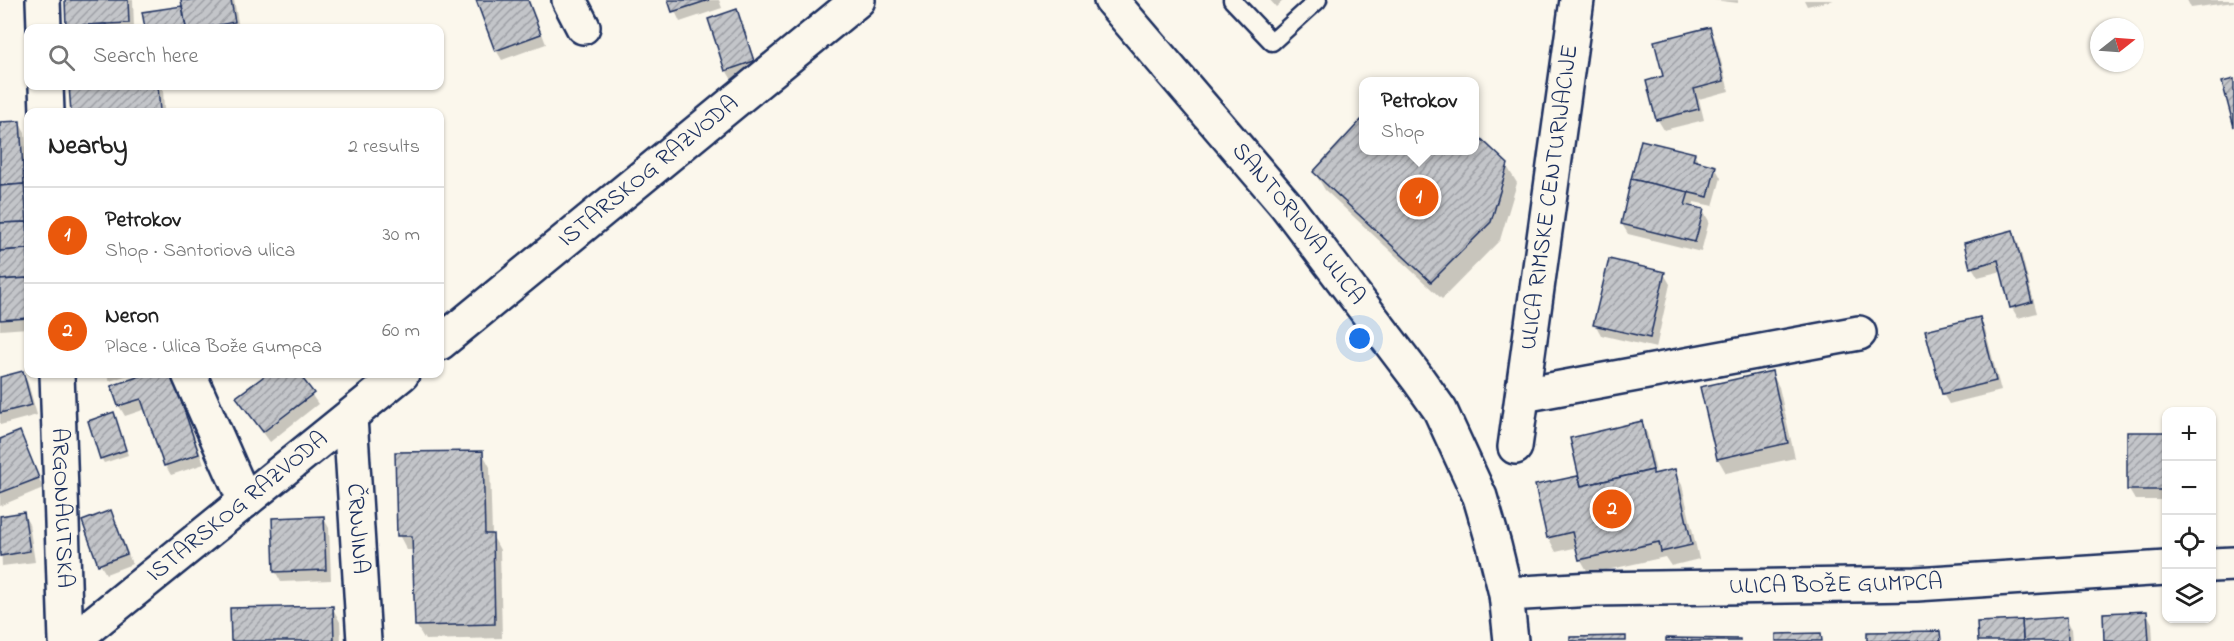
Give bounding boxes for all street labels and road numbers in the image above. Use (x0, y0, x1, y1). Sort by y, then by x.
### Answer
street label: ULICA RIMSKE CENTURIJACIJE (1511, 42, 1588, 352)
street label: ISTARSKOG RAZVODA (551, 87, 747, 257)
street label: SANTORIOVA ULICA (1223, 135, 1374, 313)
street label: ISTARSKOG RAZVODA (139, 423, 336, 591)
street label: ARGONAUTSKA (41, 427, 82, 589)
street label: ČRNJINA (337, 482, 377, 575)
street label: ULICA BOŽE GUMPCA (1729, 565, 1944, 604)

